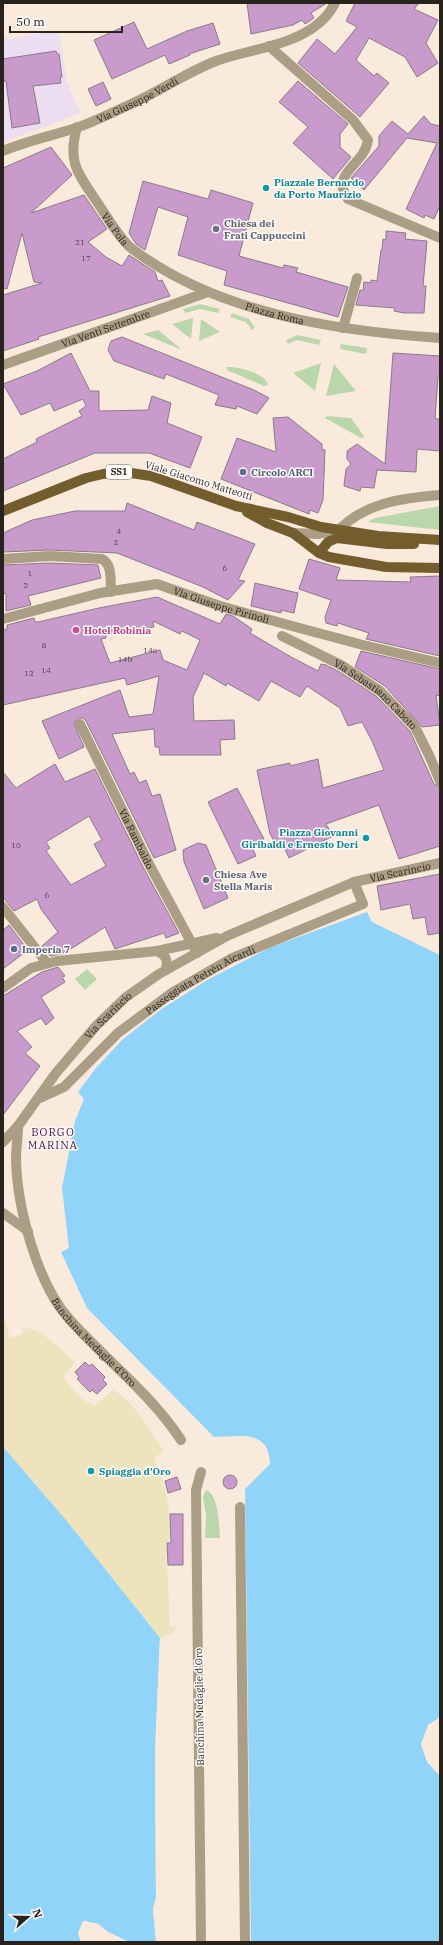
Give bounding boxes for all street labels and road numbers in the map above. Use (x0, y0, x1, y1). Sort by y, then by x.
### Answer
street label: Via Giuseppe Verdi (95, 75, 181, 126)
street label: Via Pola (99, 210, 131, 249)
street label: Piazza Roma (244, 300, 306, 328)
street label: Via Venti Settembre (60, 307, 152, 351)
street label: Viale Giacomo Matteotti (143, 458, 254, 503)
road number: SS1 (106, 465, 132, 479)
street label: Via Giuseppe Pirinoli (172, 584, 271, 626)
street label: Via Sebastiano Caboto (332, 657, 420, 732)
street label: Via Rambaldo (116, 807, 157, 872)
street label: Via Scarincio (369, 859, 432, 885)
street label: Passeggiata Petrén Aicardi (143, 943, 257, 1017)
street label: Via Scarincio (82, 989, 135, 1042)
street label: Banchina Medaglie d'Oro (48, 1295, 139, 1390)
street label: Banchina Medaglie d'Oro (192, 1648, 207, 1766)

